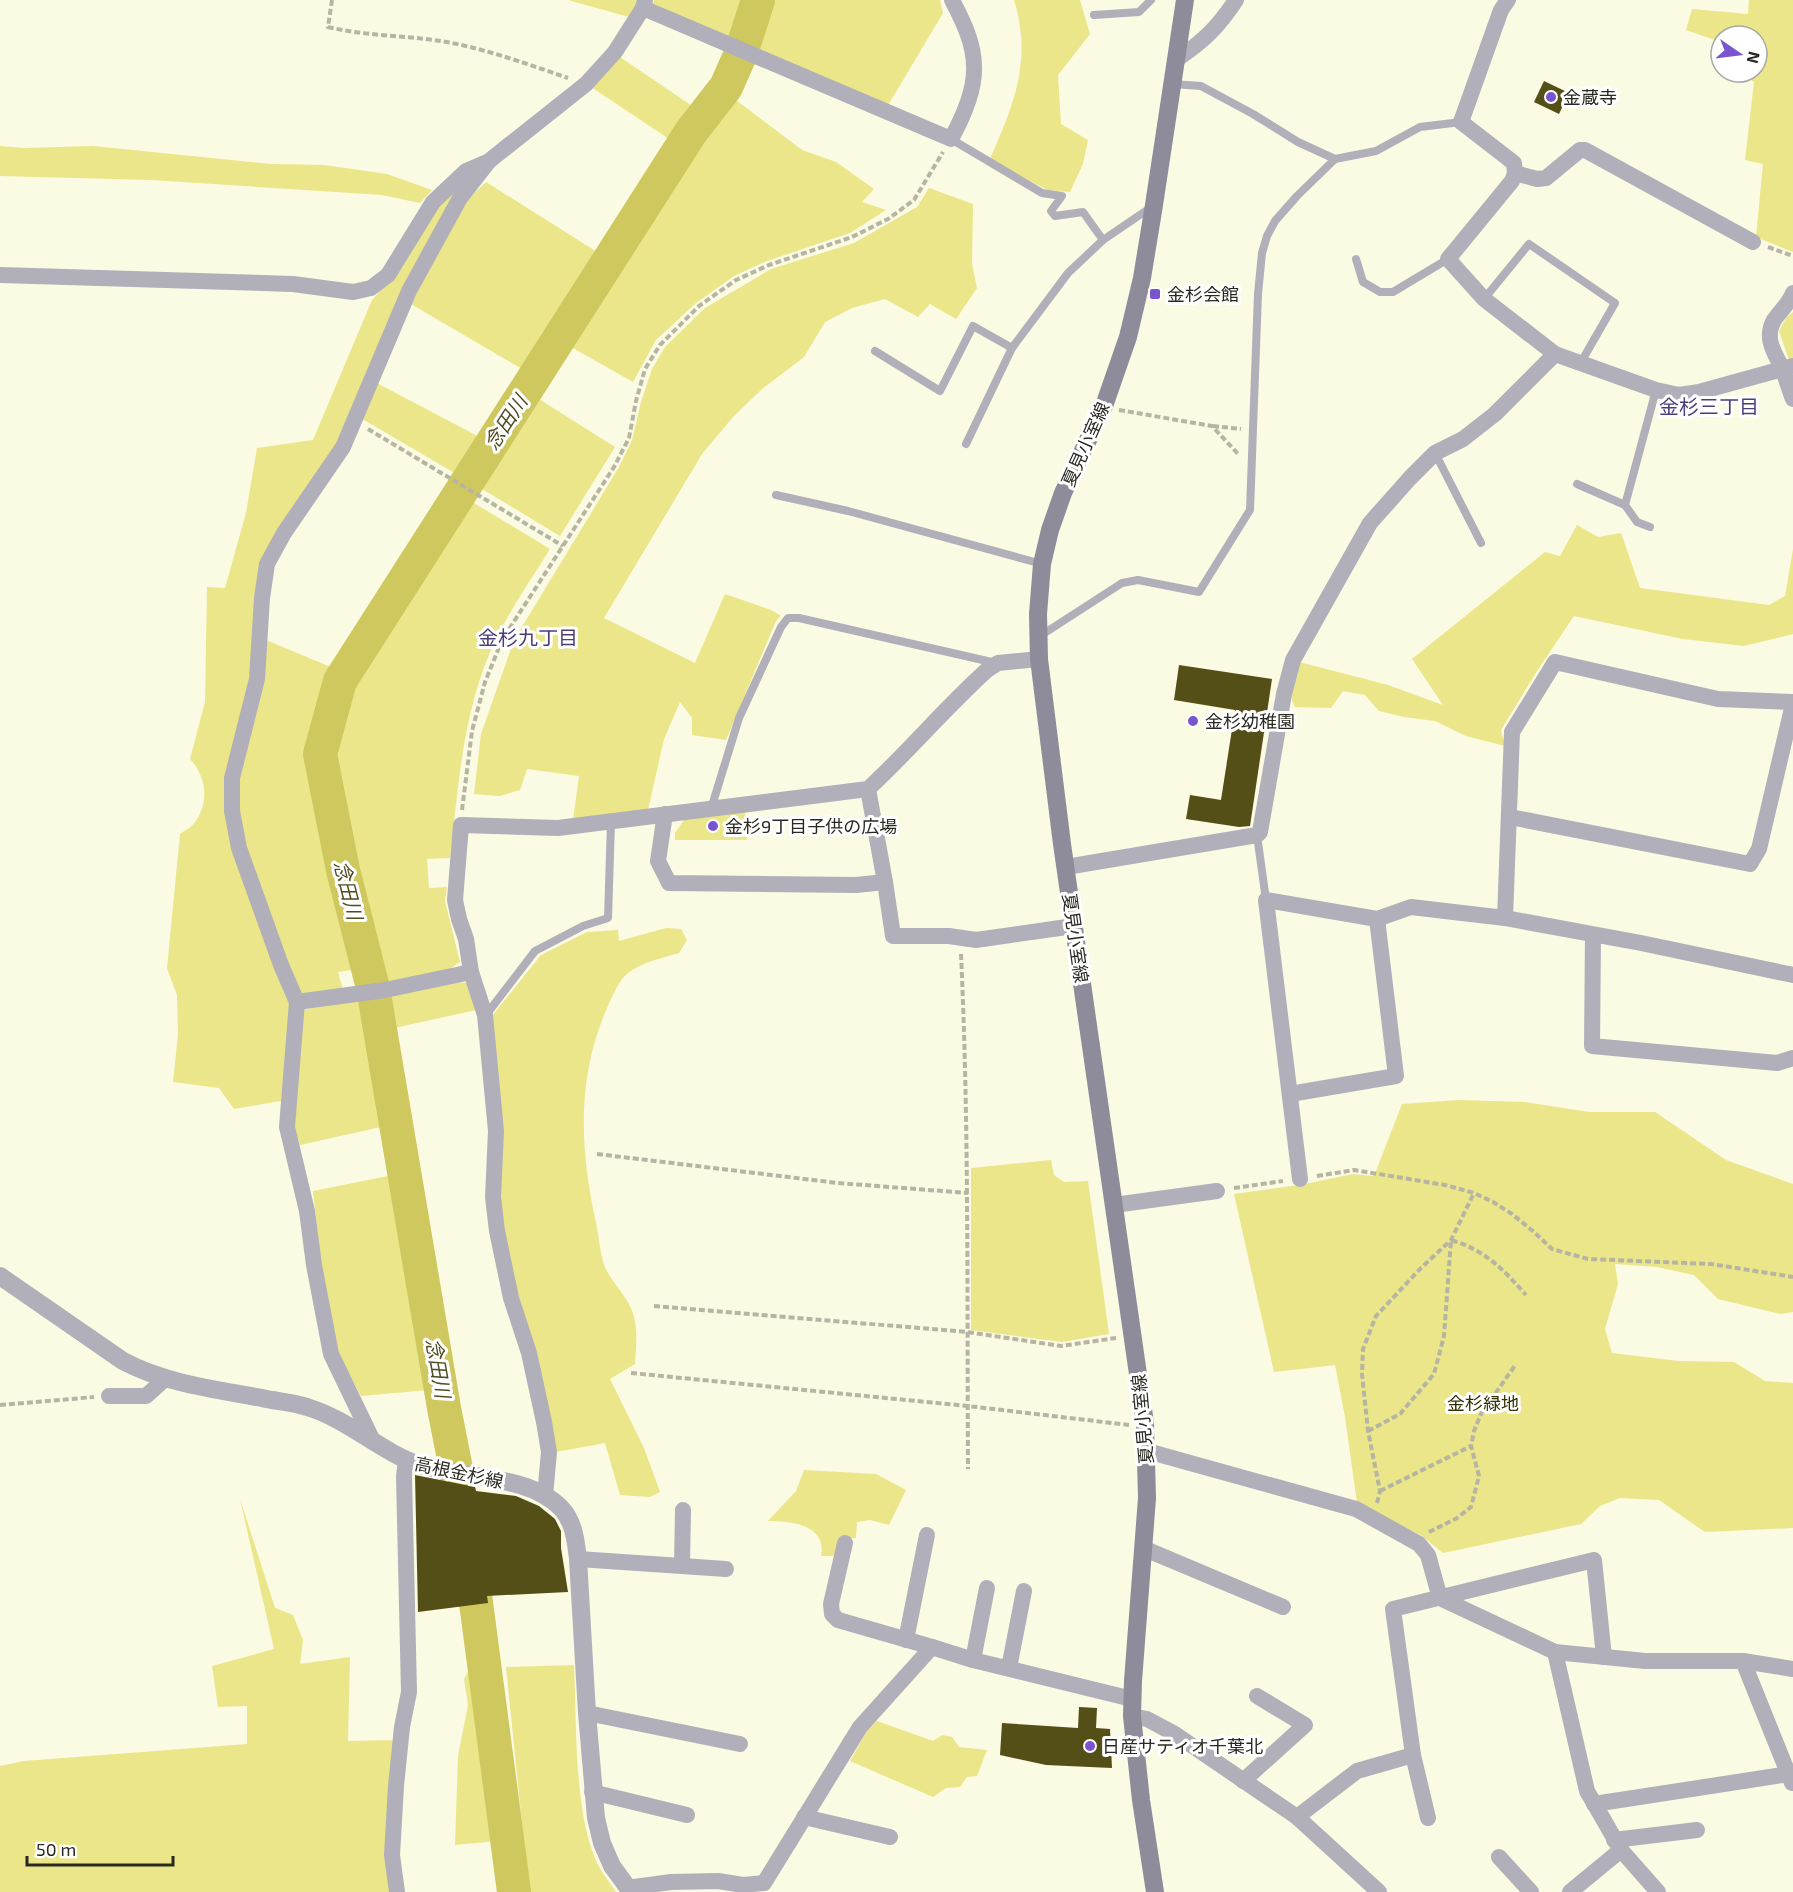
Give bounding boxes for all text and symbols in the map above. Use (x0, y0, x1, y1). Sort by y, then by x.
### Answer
north arrow (1709, 24, 1769, 84)
text: N (1743, 50, 1765, 66)
place label: 金蔵寺 (1563, 86, 1617, 108)
marker: 金蔵寺 (1544, 90, 1558, 104)
place label: 金杉会館 (1167, 283, 1239, 305)
marker: 金杉会館 (1148, 287, 1162, 301)
water label: 念田川 (479, 389, 532, 454)
district label: 金杉三丁目 (1659, 394, 1759, 418)
street label: 夏見小室線 (1057, 398, 1113, 490)
district label: 金杉九丁目 (478, 625, 578, 649)
place label: 金杉幼稚園 (1205, 710, 1295, 732)
marker: 金杉幼稚園 (1186, 714, 1200, 728)
place label: 金杉9丁目子供の広場 (725, 815, 897, 837)
marker: 金杉9丁目子供の広場 (706, 819, 720, 833)
water label: 念田川 (330, 858, 368, 924)
street label: 夏見小室線 (1059, 892, 1093, 984)
water label: 念田川 (422, 1336, 456, 1402)
street label: 夏見小室線 (1127, 1373, 1157, 1465)
park label: 金杉緑地 (1447, 1392, 1519, 1414)
street label: 高根金杉線 (413, 1452, 505, 1492)
place label: 日産サティオ千葉北 (1102, 1735, 1263, 1757)
marker: 日産サティオ千葉北 (1083, 1739, 1097, 1753)
scale bar (27, 1829, 172, 1867)
text: 50 m (36, 1838, 76, 1860)

